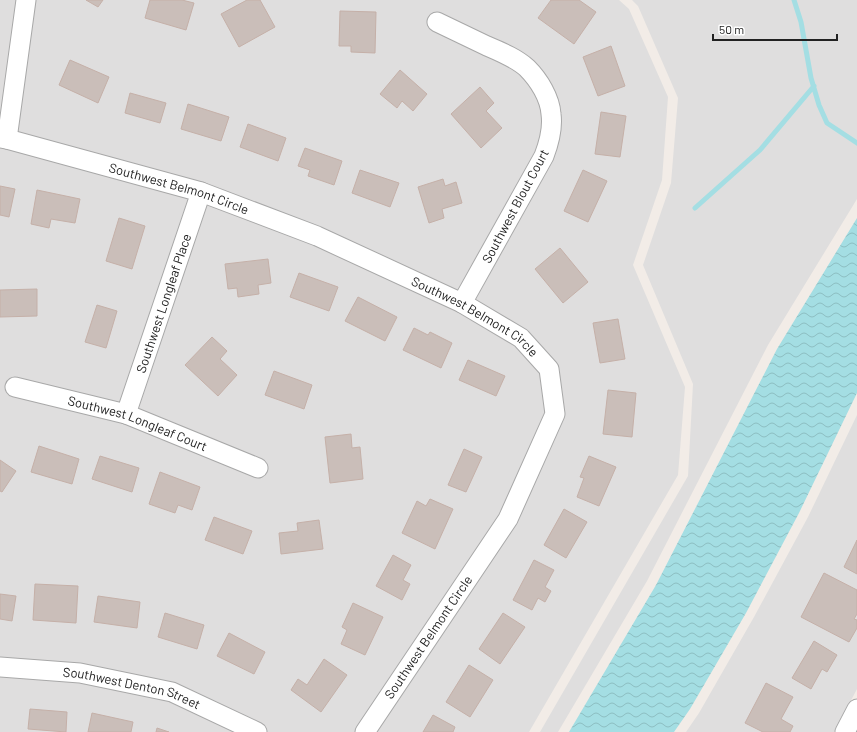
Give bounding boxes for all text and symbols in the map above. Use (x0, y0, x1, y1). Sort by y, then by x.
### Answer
scale bar (713, 16, 837, 42)
text: 50 m (719, 22, 744, 36)
street label: Southwest Blout Court (478, 146, 552, 266)
street label: Southwest Belmont Circle (107, 159, 251, 217)
street label: Southwest Longleaf Place (132, 231, 194, 375)
street label: Southwest Belmont Circle (409, 273, 542, 360)
street label: Southwest Longleaf Court (66, 392, 210, 454)
street label: Southwest Belmont Circle (381, 572, 475, 702)
street label: Southwest Denton Street (62, 664, 203, 712)

